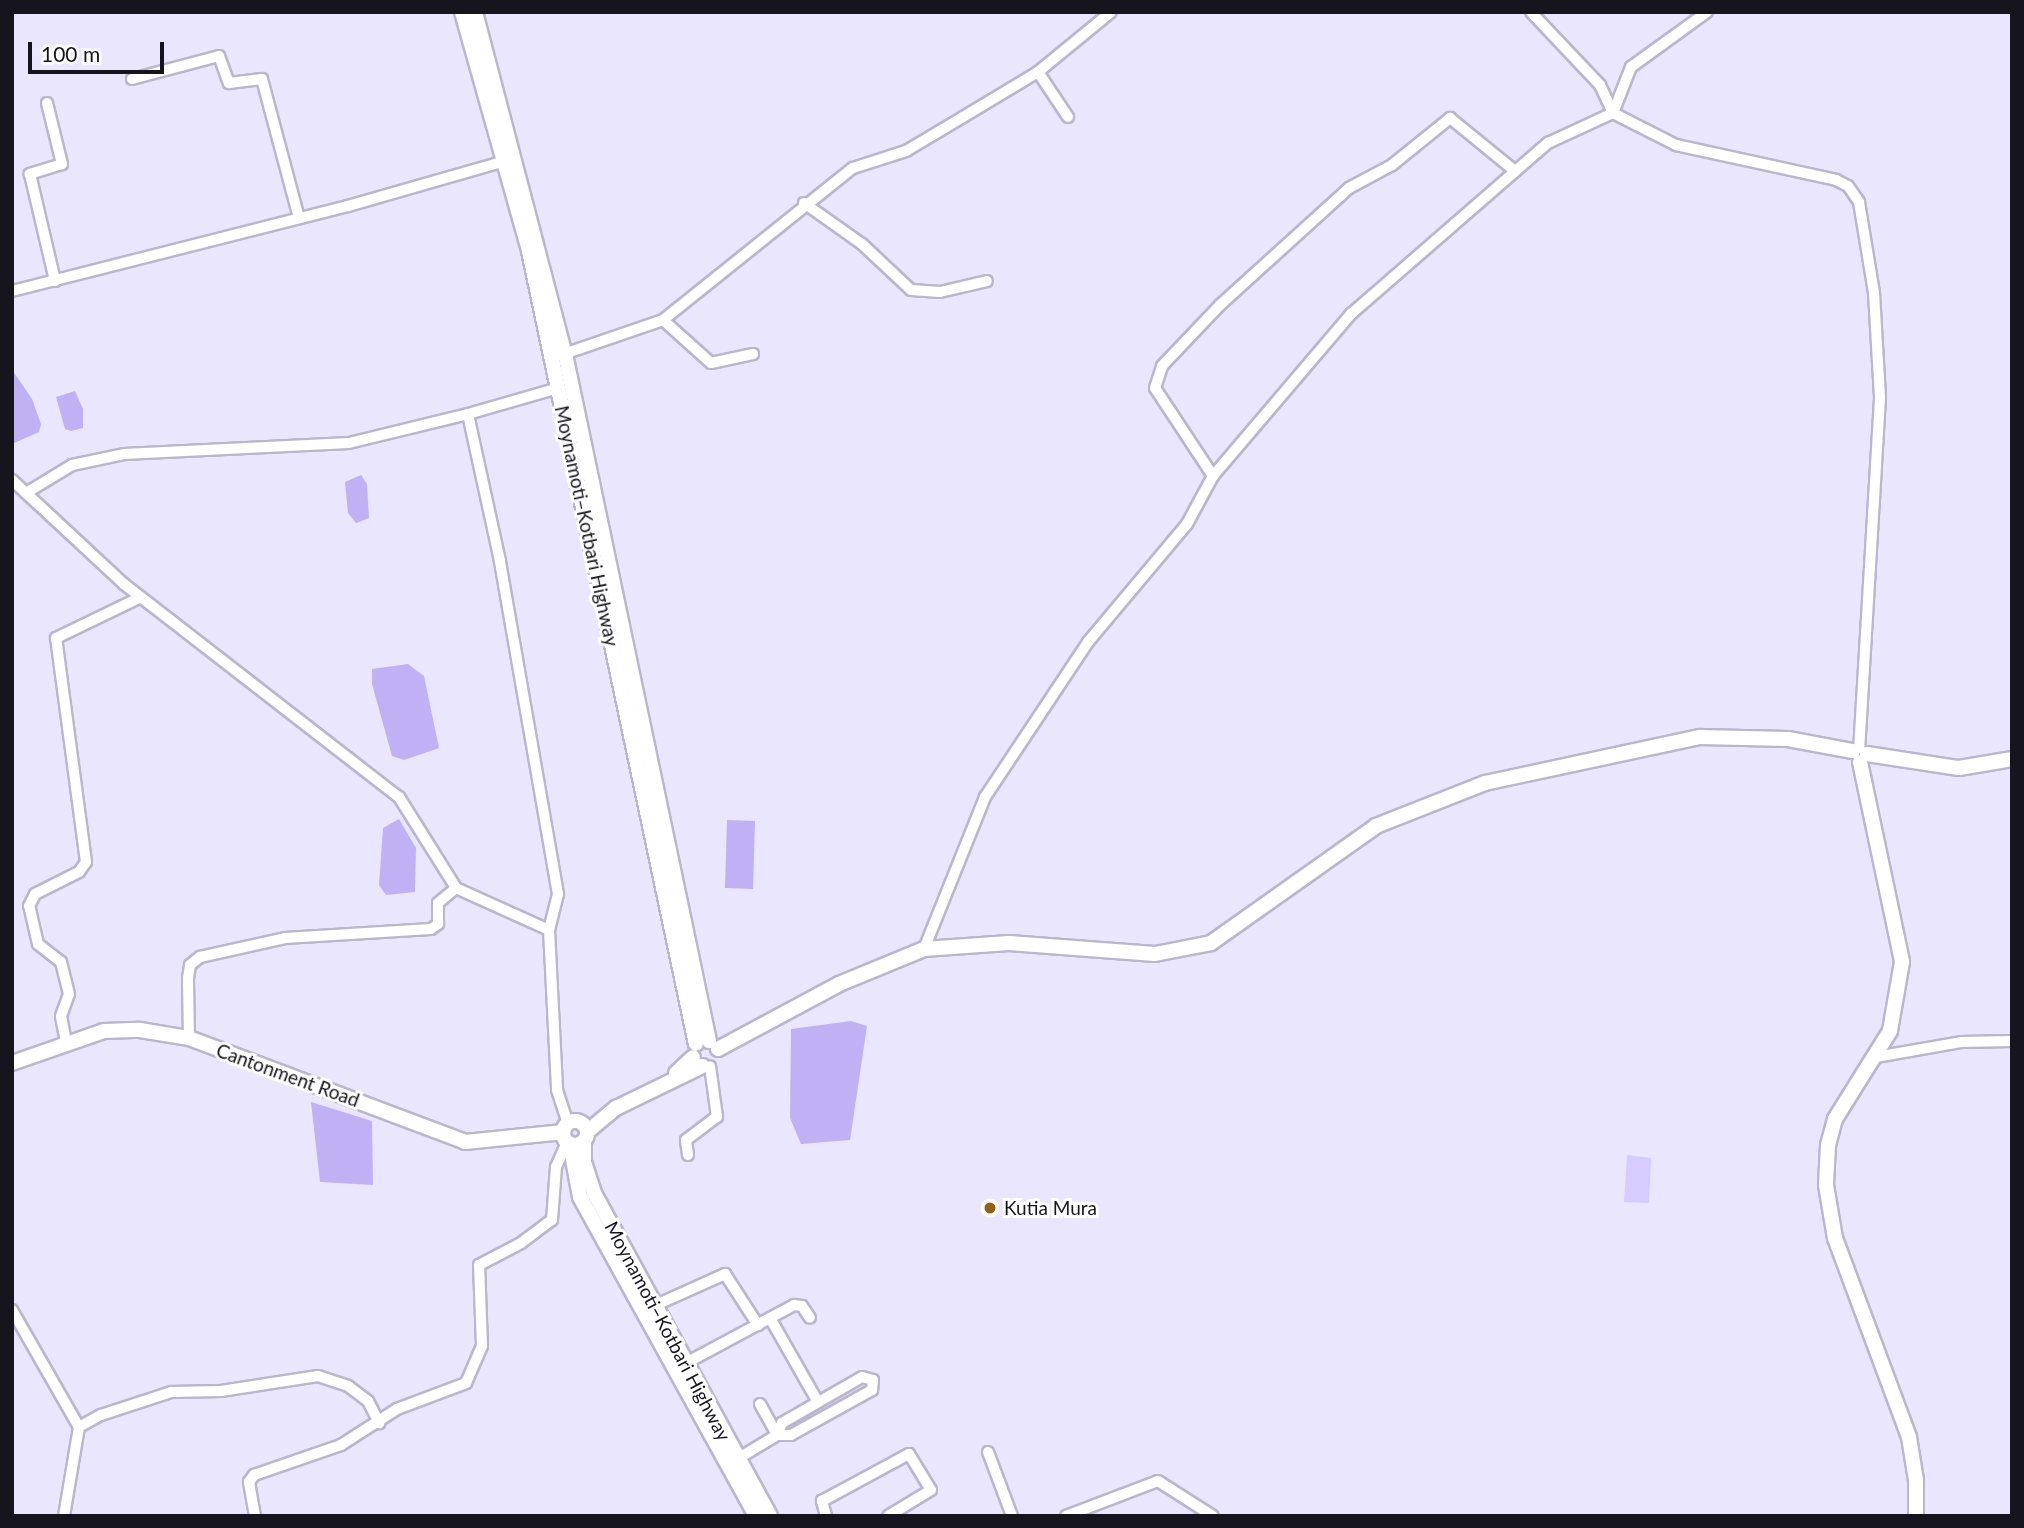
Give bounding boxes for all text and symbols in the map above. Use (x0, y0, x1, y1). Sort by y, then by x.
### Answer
scale bar (32, 28, 168, 72)
text: 100 m (41, 41, 100, 66)
street label: Moynamoti–Kotbari Highway (550, 404, 624, 648)
street label: Cantonment Road (213, 1039, 363, 1111)
place label: Kutia Mura (1004, 1197, 1097, 1219)
marker: Kutia Mura (982, 1200, 998, 1216)
street label: Moynamoti–Kotbari Highway (600, 1217, 736, 1445)

